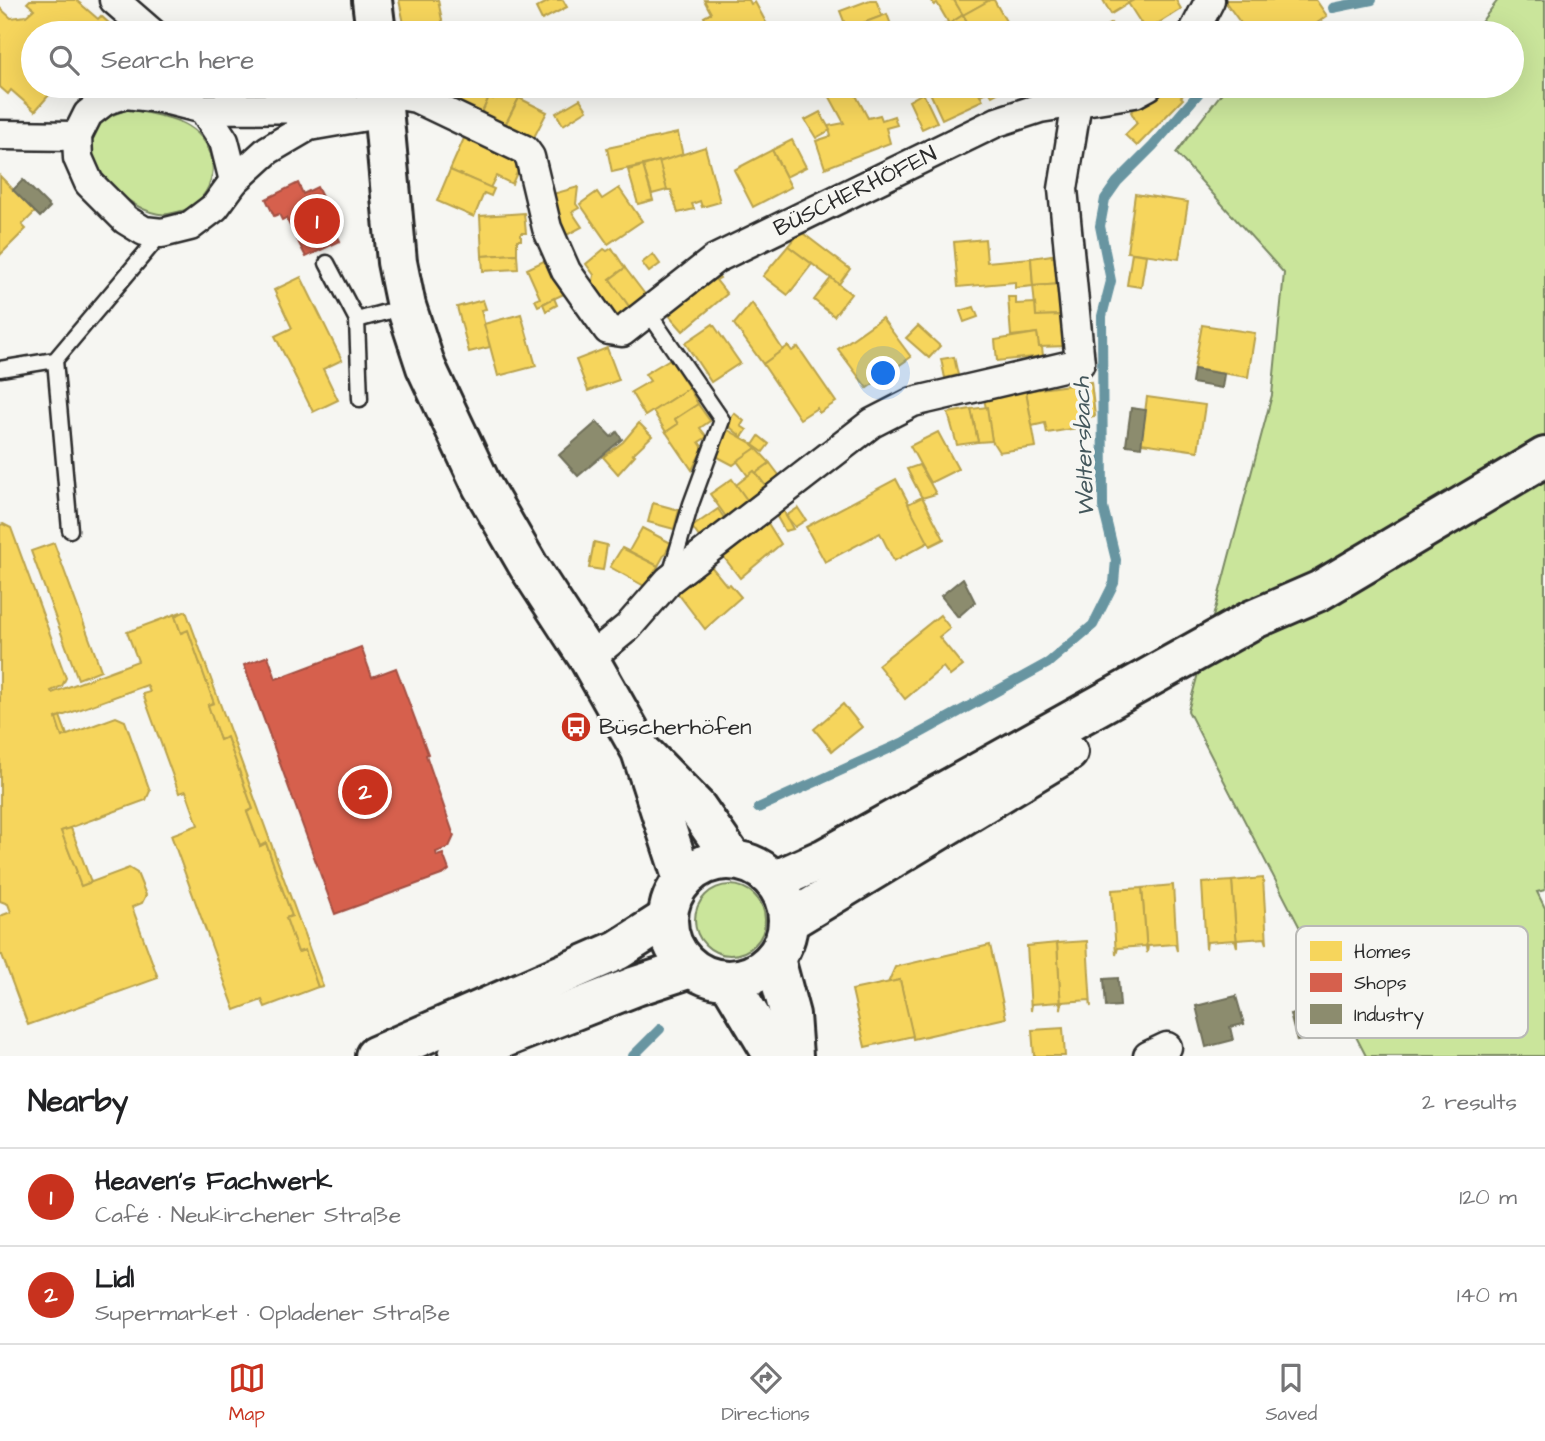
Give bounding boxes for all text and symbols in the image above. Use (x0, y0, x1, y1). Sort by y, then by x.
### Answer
search box (21, 21, 1524, 98)
icon: search (45, 41, 83, 79)
text: Search here (101, 42, 254, 78)
street label: BÜSCHERHÖFEN (768, 138, 942, 244)
pin: 1 (294, 195, 340, 247)
your location (866, 356, 900, 390)
water label: Weltersbach (1065, 375, 1103, 518)
bus stop icon: Büscherhöfen (559, 710, 593, 744)
place label: Büscherhöfen (599, 711, 752, 743)
pin: 2 (342, 766, 388, 818)
legend (1296, 926, 1528, 1038)
text: Homes (1354, 939, 1411, 966)
text: Shops (1354, 970, 1406, 997)
text: Industry (1354, 1002, 1424, 1030)
text: Nearby (28, 1081, 128, 1123)
text: 2 results (1422, 1086, 1517, 1118)
text: Heaven's Fachwerk (95, 1163, 332, 1199)
text: 1 (50, 1181, 52, 1213)
text: 120 m (1459, 1181, 1517, 1213)
text: Café · Neukirchener Straße (95, 1199, 401, 1231)
text: Lidl (95, 1261, 134, 1297)
text: 2 (44, 1279, 58, 1311)
text: 140 m (1457, 1279, 1517, 1311)
text: Supermarket · Opladener Straße (95, 1297, 450, 1329)
tab: Map (228, 1359, 266, 1428)
tab: Directions (721, 1359, 810, 1428)
tab: Saved (1265, 1359, 1317, 1428)

